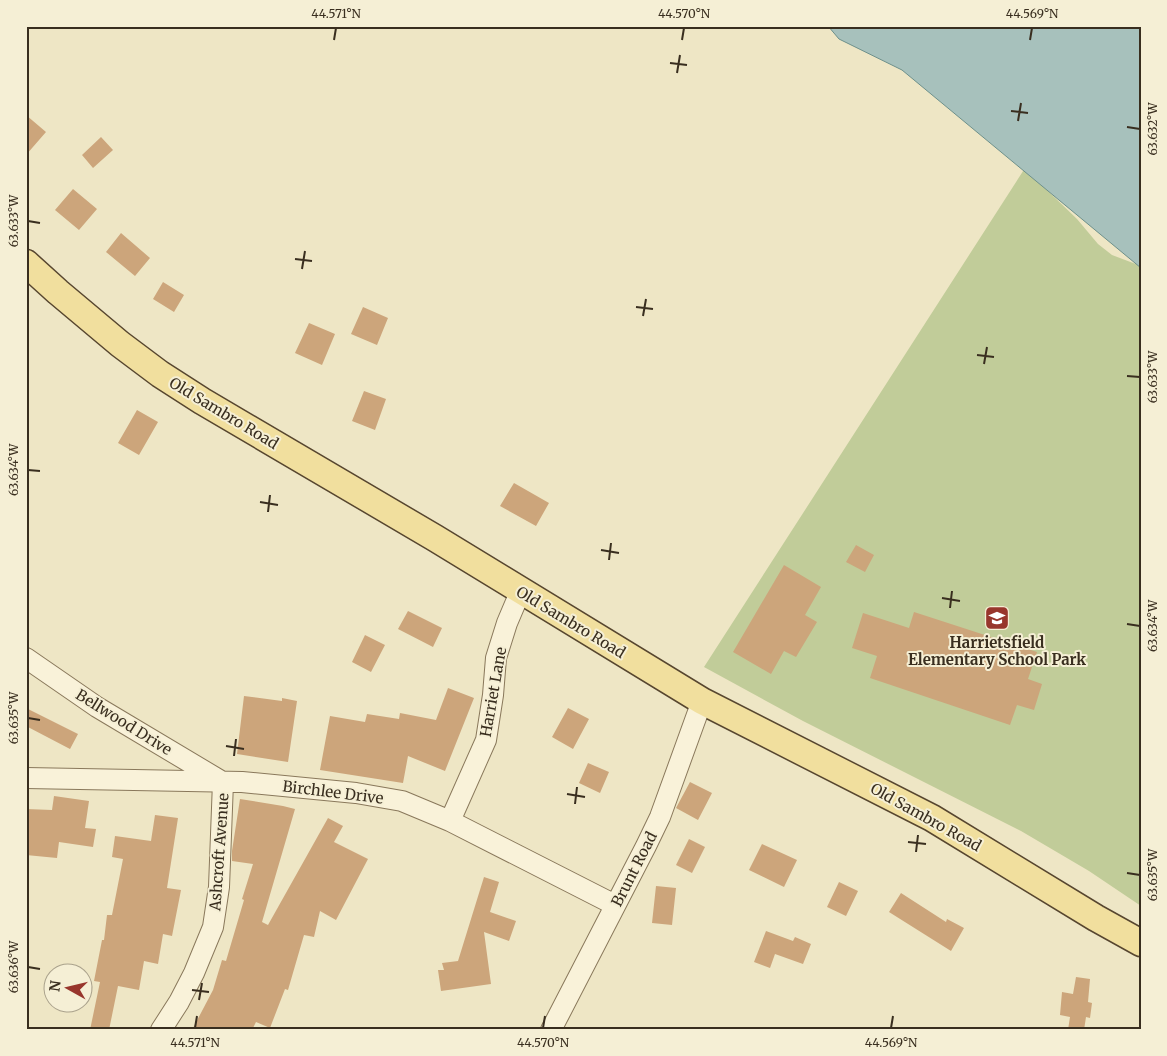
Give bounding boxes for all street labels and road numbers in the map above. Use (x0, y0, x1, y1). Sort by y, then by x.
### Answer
street label: Old Sambro Road (166, 373, 282, 453)
street label: Old Sambro Road (513, 582, 629, 662)
street label: Harriet Lane (476, 645, 510, 739)
street label: Bellwood Drive (72, 685, 176, 759)
street label: Birchlee Drive (281, 776, 385, 808)
street label: Old Sambro Road (867, 779, 985, 855)
street label: Ashcroft Avenue (205, 792, 233, 913)
street label: Brunt Road (607, 828, 661, 910)

